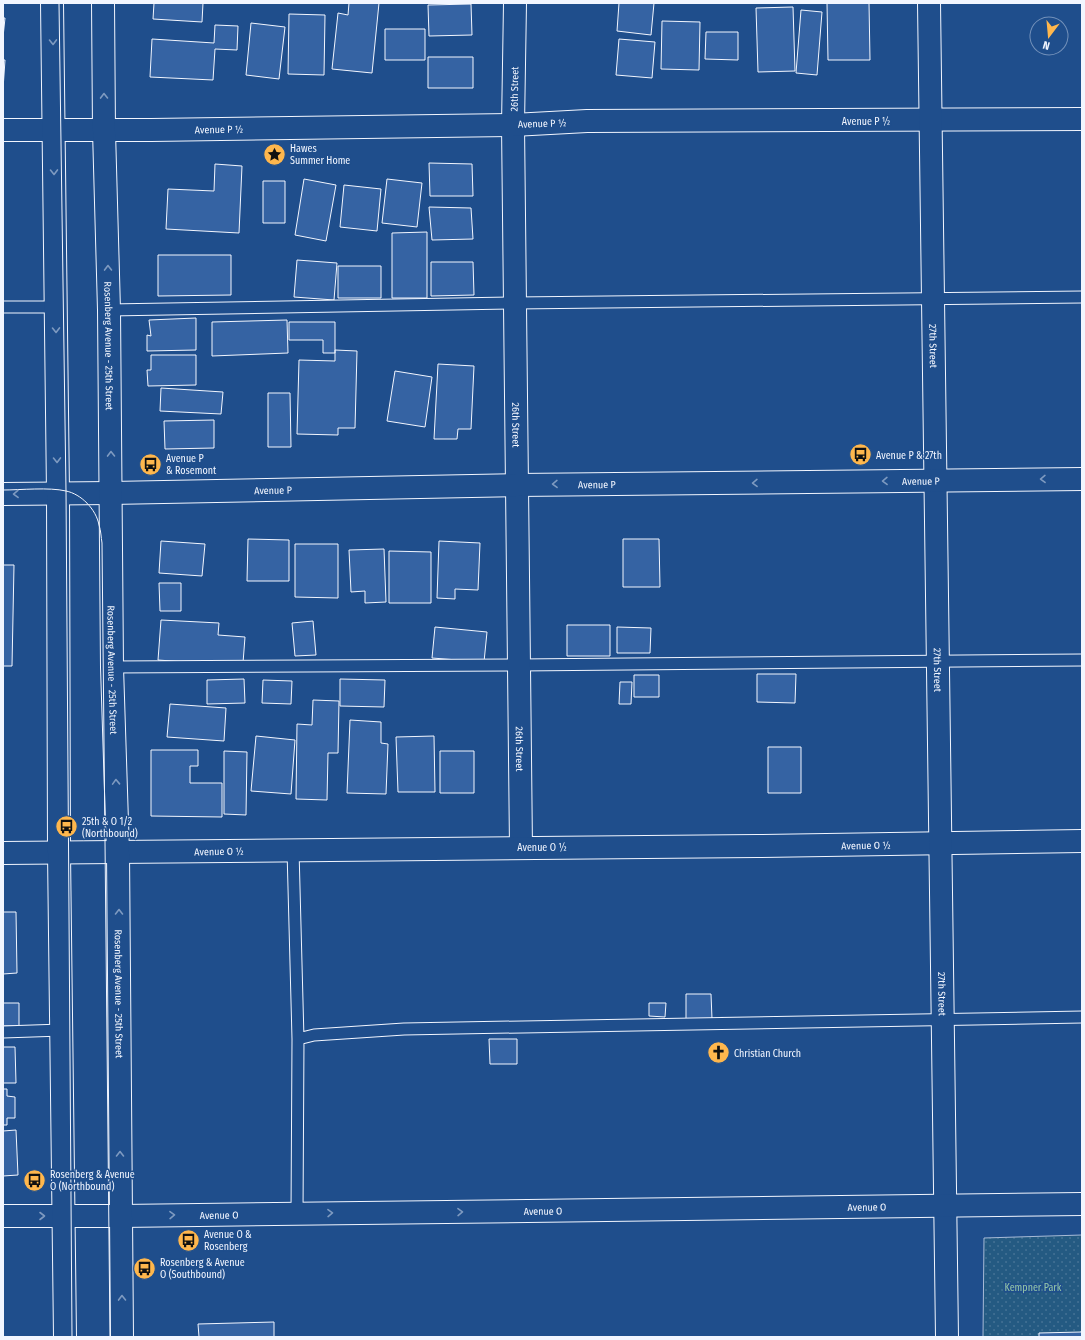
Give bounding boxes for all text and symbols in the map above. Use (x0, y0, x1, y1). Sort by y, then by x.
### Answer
north arrow (1029, 16, 1069, 56)
text: N (1041, 38, 1051, 52)
one-way arrow (49, 39, 57, 45)
street label: 26th Street (509, 66, 521, 112)
one-way arrow (100, 93, 108, 99)
street label: Avenue P ½ (842, 116, 890, 128)
street label: Avenue P ½ (518, 117, 566, 131)
street label: Avenue P ½ (195, 124, 243, 136)
place icon: Hawes Summer Home (261, 141, 287, 167)
place label: Hawes Summer Home (290, 143, 350, 167)
one-way arrow (50, 169, 58, 175)
one-way arrow (104, 265, 112, 271)
street label: Rosenberg Avenue - 25th Street (101, 281, 115, 411)
street label: 27th Street (926, 324, 939, 369)
one-way arrow (52, 327, 60, 333)
street label: 26th Street (509, 402, 522, 448)
bus stop icon: Avenue P & 27th (847, 442, 873, 468)
place label: Avenue P & 27th (876, 450, 942, 462)
one-way arrow (106, 451, 115, 457)
bus stop icon: Avenue P & Rosemont (137, 451, 163, 477)
place label: Avenue P & Rosemont (166, 453, 217, 477)
one-way arrow (53, 457, 61, 463)
one-way arrow (1040, 475, 1046, 483)
street label: Avenue P (902, 476, 940, 488)
one-way arrow (882, 477, 888, 485)
street label: Avenue P (578, 479, 616, 491)
one-way arrow (752, 479, 758, 487)
one-way arrow (552, 480, 558, 488)
street label: Avenue P (254, 484, 292, 497)
one-way arrow (13, 490, 19, 498)
street label: Rosenberg Avenue - 25th Street (104, 605, 119, 735)
street label: 27th Street (931, 648, 943, 693)
street label: 26th Street (513, 726, 525, 772)
one-way arrow (112, 779, 120, 785)
bus stop icon: 25th & O 1/2 (Northbound) (54, 814, 80, 840)
place label: 25th & O 1/2 (Northbound) (82, 816, 138, 840)
street label: Avenue O ½ (841, 840, 891, 852)
street label: Avenue O ½ (517, 842, 567, 854)
street label: Avenue O ½ (194, 846, 244, 858)
one-way arrow (115, 909, 123, 915)
street label: Rosenberg Avenue - 25th Street (112, 929, 125, 1059)
street label: 27th Street (935, 972, 948, 1017)
church icon: Christian Church (705, 1040, 731, 1066)
place label: Christian Church (734, 1048, 801, 1060)
one-way arrow (116, 1151, 124, 1157)
bus stop icon: Rosenberg & Avenue O (Northbound) (22, 1167, 48, 1193)
place label: Rosenberg & Avenue O (Northbound) (50, 1169, 135, 1193)
street label: Avenue O (848, 1201, 886, 1214)
street label: Avenue O (524, 1205, 562, 1218)
one-way arrow (457, 1207, 463, 1216)
one-way arrow (327, 1209, 333, 1217)
street label: Avenue O (200, 1210, 238, 1222)
one-way arrow (169, 1211, 175, 1220)
one-way arrow (39, 1212, 45, 1220)
bus stop icon: Avenue O & Rosenberg (175, 1227, 201, 1253)
place label: Avenue O & Rosenberg (204, 1229, 252, 1253)
bus stop icon: Rosenberg & Avenue O (Southbound) (132, 1255, 158, 1281)
place label: Rosenberg & Avenue O (Southbound) (160, 1257, 245, 1281)
park label: Kempner Park (1005, 1282, 1062, 1294)
one-way arrow (118, 1295, 126, 1301)

